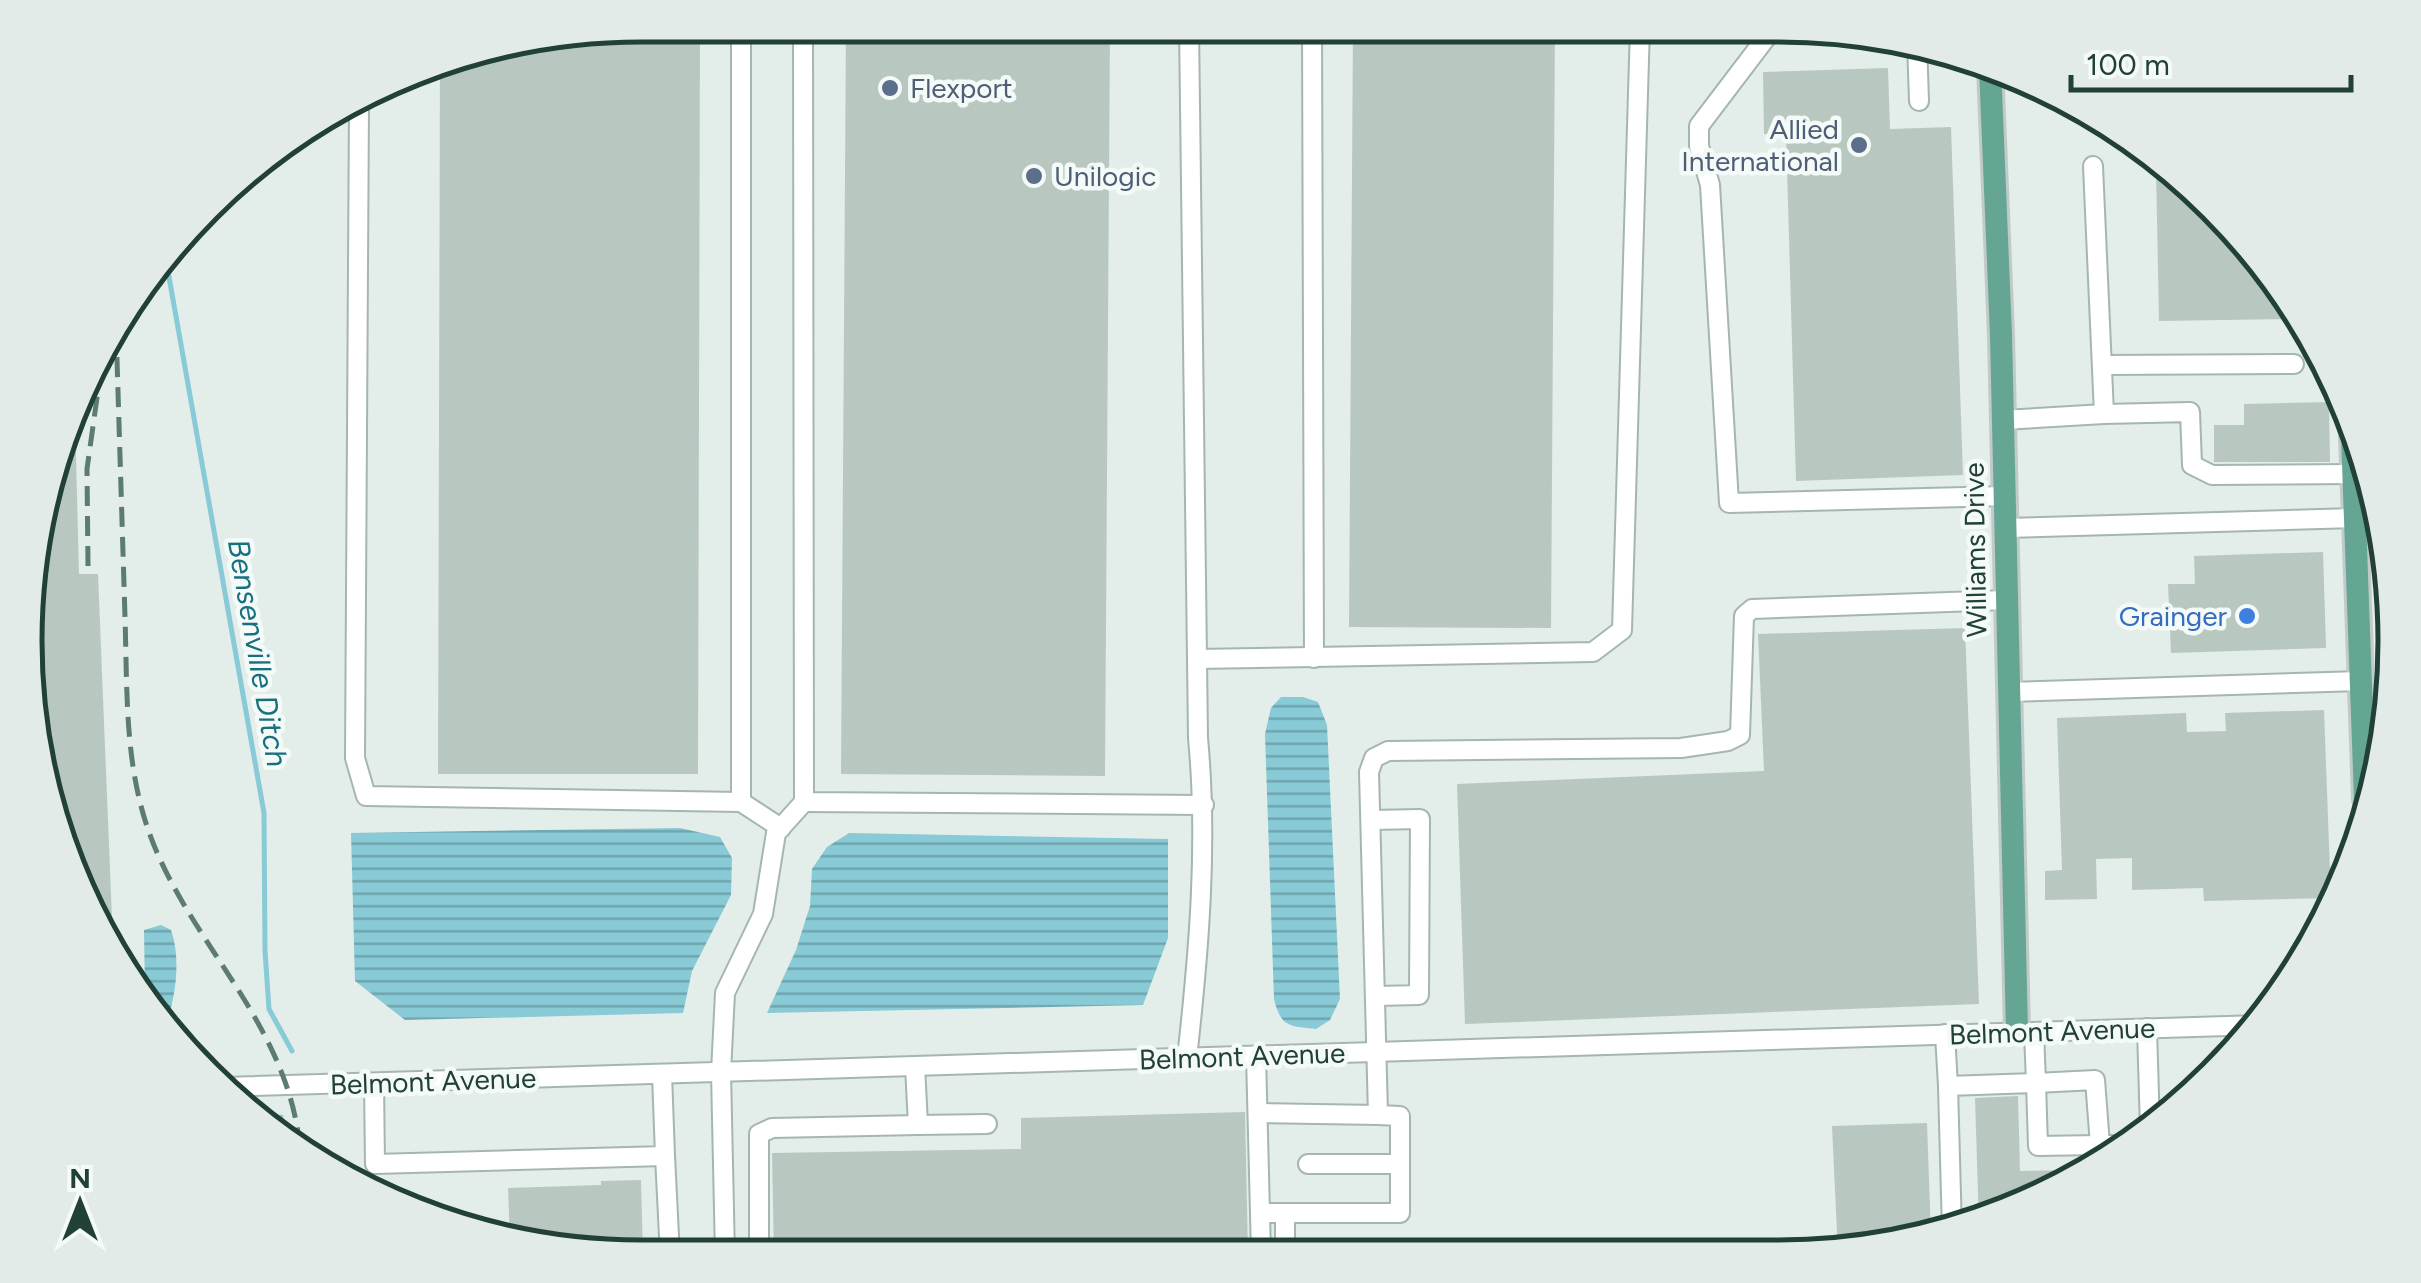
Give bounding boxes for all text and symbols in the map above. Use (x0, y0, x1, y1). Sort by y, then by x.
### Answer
scale bar (2071, 30, 2351, 92)
text: 100 m (2086, 46, 2170, 83)
place label: Flexport (910, 71, 1013, 105)
marker: Flexport (879, 77, 901, 99)
place label: Allied International (1681, 112, 1839, 178)
marker: Allied International (1848, 134, 1870, 156)
place label: Unilogic (1054, 159, 1156, 193)
marker: Unilogic (1023, 165, 1045, 187)
street label: Williams Drive (1956, 462, 1994, 638)
water label: Bensenville Ditch (220, 536, 296, 770)
place label: Grainger (2119, 599, 2228, 633)
marker: Grainger (2236, 605, 2258, 627)
street label: Belmont Avenue (1948, 1010, 2156, 1052)
street label: Belmont Avenue (1138, 1035, 1346, 1077)
street label: Belmont Avenue (329, 1060, 537, 1102)
north arrow (30, 1153, 130, 1253)
text: N (69, 1161, 91, 1195)

